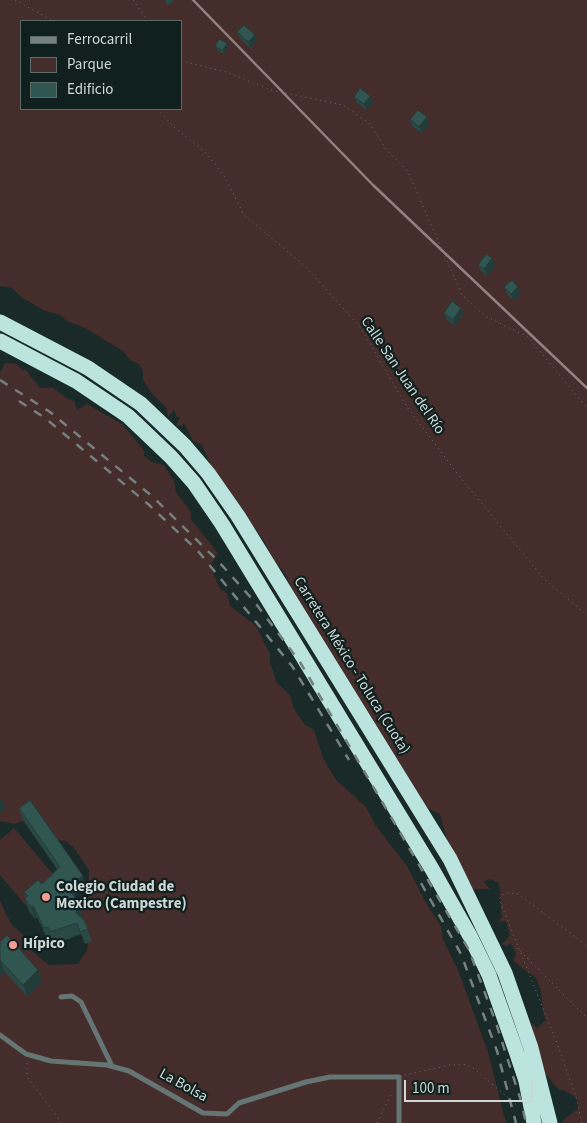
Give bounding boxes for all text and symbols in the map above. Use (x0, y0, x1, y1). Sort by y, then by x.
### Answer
legend (20, 20, 182, 110)
text: Ferrocarril (67, 29, 132, 50)
text: Parque (67, 54, 111, 75)
text: Edificio (67, 79, 114, 100)
street label: Calle San Juan del Río (356, 314, 448, 438)
street label: Carretera México - Toluca (Cuota) (289, 574, 413, 758)
place label: Colegio Ciudad de Mexico (Campestre) (56, 879, 187, 914)
marker: Colegio Ciudad de Mexico (Campestre) (40, 891, 52, 903)
place label: Hípico (23, 936, 65, 954)
marker: Hípico (7, 939, 19, 951)
street label: La Bolsa (156, 1065, 210, 1107)
scale bar (407, 1070, 536, 1102)
text: 100 m (412, 1078, 450, 1099)

